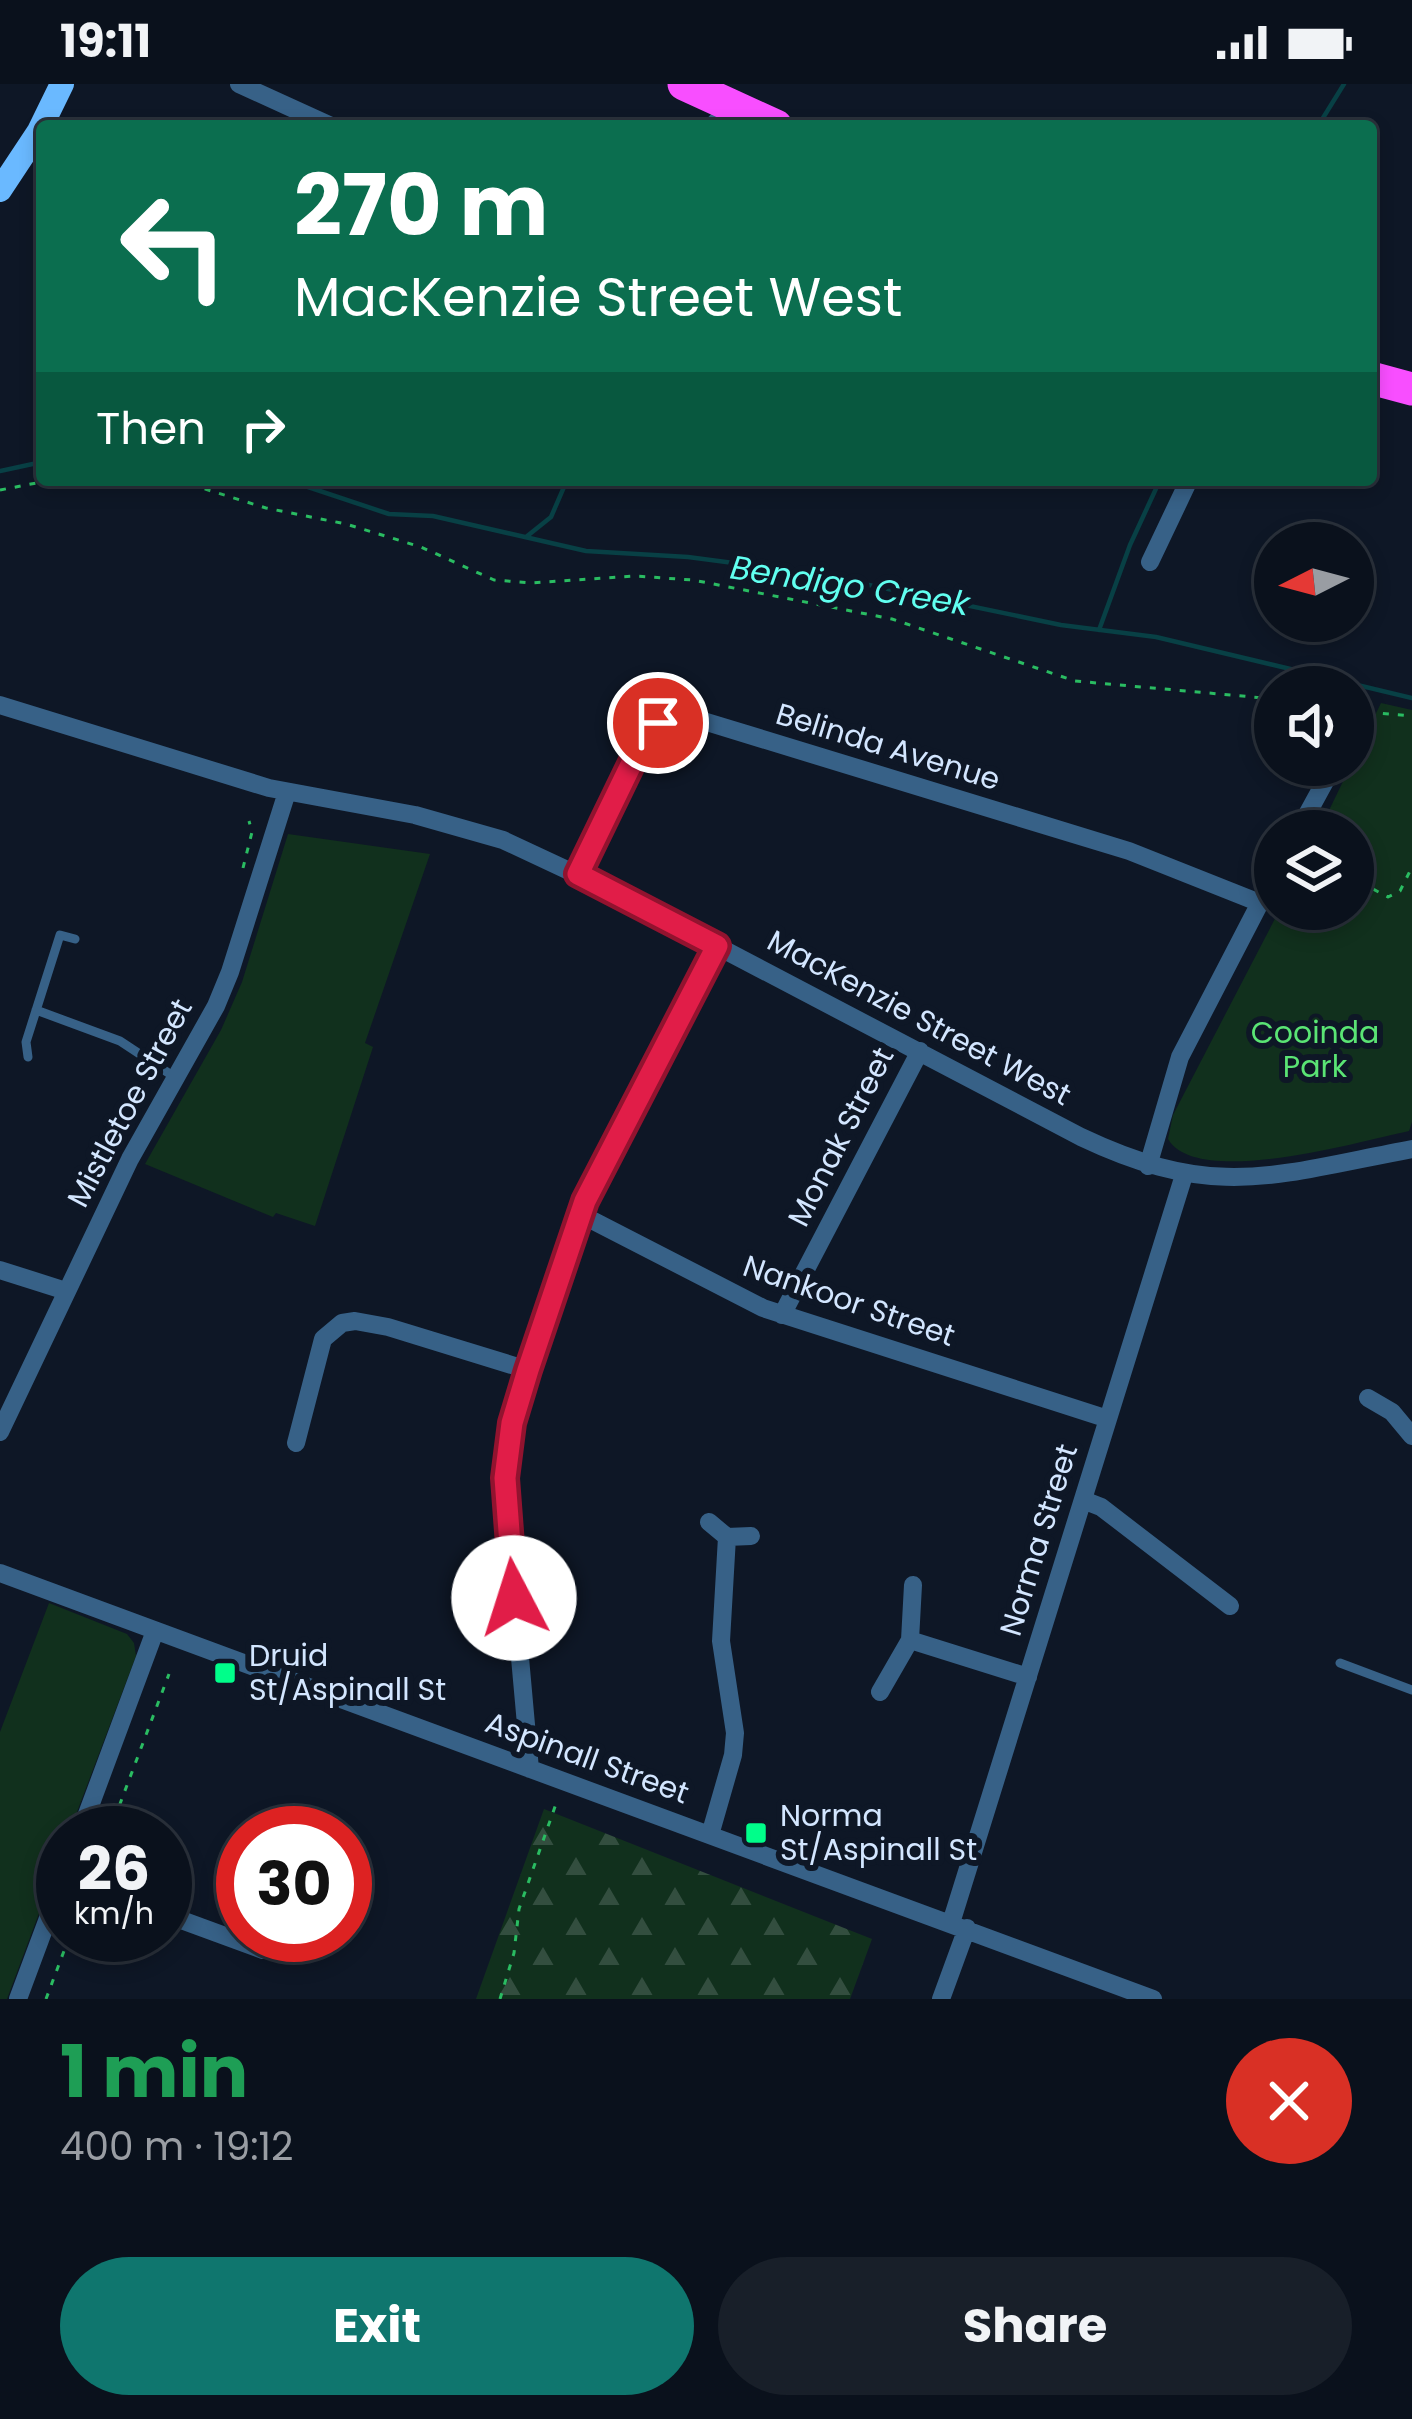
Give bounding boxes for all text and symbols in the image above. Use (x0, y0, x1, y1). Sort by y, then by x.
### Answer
text: 19:11 (60, 10, 151, 73)
text: 270 m (294, 147, 548, 264)
icon: left (96, 168, 252, 324)
text: MacKenzie Street West (294, 259, 902, 335)
icon: right (230, 396, 296, 462)
text: Then (96, 397, 206, 460)
north arrow (1254, 522, 1374, 642)
map controls (1254, 522, 1374, 930)
water label: Bendigo Creek (727, 543, 975, 628)
button: sound (1254, 666, 1374, 786)
pin (607, 672, 709, 774)
icon: arrive (625, 690, 691, 756)
street label: Belinda Avenue (771, 692, 1005, 801)
button: layers (1254, 810, 1374, 930)
street label: MacKenzie Street West (760, 919, 1079, 1116)
street label: Mistletoe Street (57, 991, 203, 1215)
park label: Cooinda Park (1251, 1011, 1379, 1088)
street label: Monak Street (777, 1040, 904, 1234)
street label: Nankoor Street (737, 1244, 961, 1357)
street label: Norma Street (989, 1439, 1088, 1641)
position arrow (451, 1535, 577, 1661)
place label: Druid St/Aspinall St (249, 1634, 446, 1711)
marker: Druid St/Aspinall St (212, 1660, 238, 1686)
street label: Aspinall Street (479, 1701, 695, 1814)
place label: Norma St/Aspinall St (780, 1794, 977, 1871)
speed limit sign: 30 (216, 1806, 372, 1962)
marker: Norma St/Aspinall St (743, 1820, 769, 1846)
text: 26 (78, 1827, 150, 1911)
text: km/h (74, 1892, 154, 1935)
text: 1 min (60, 2021, 248, 2122)
button: close (1226, 2038, 1352, 2164)
text: 400 m · 19:12 (60, 2119, 293, 2174)
button: Exit (60, 2257, 694, 2395)
button: Share (718, 2257, 1352, 2395)

